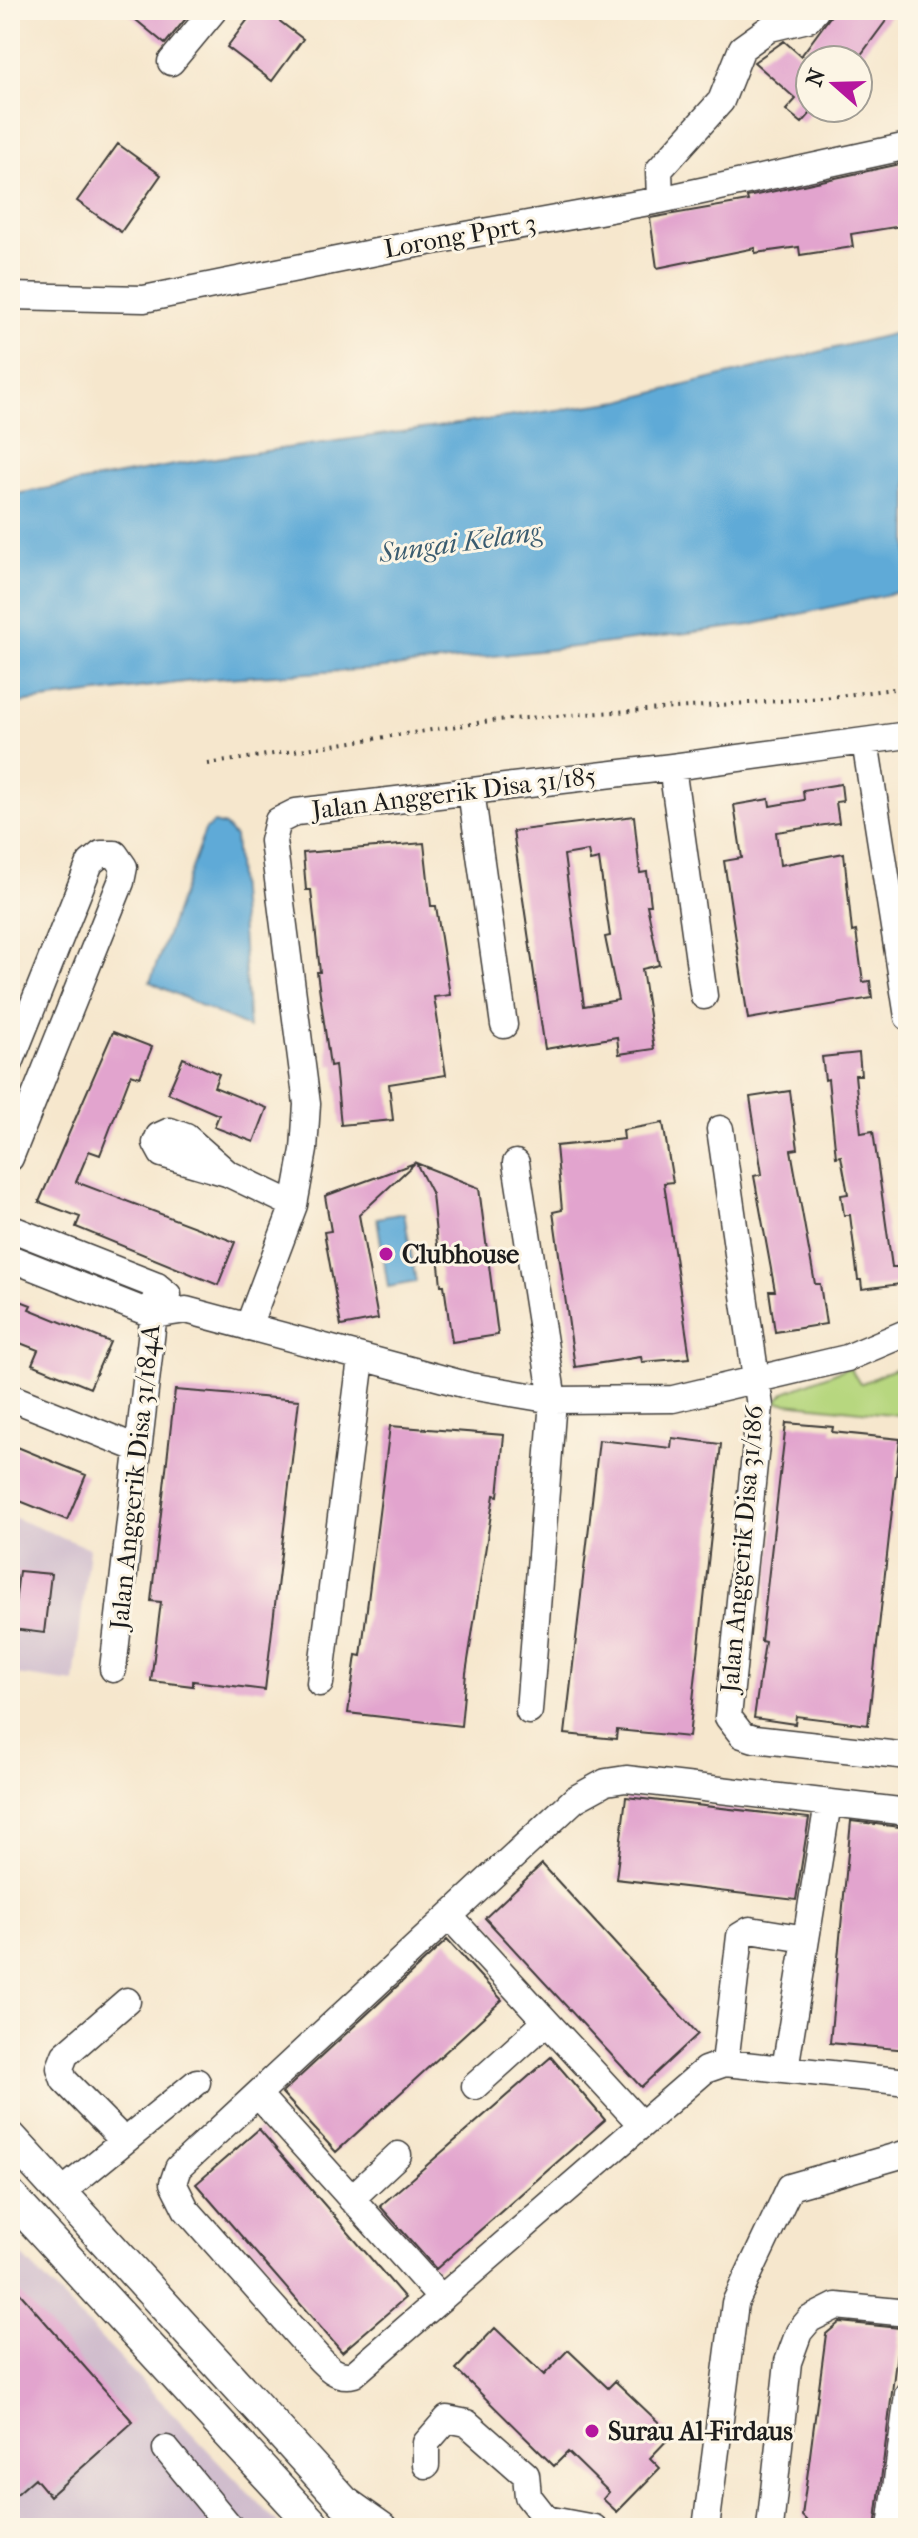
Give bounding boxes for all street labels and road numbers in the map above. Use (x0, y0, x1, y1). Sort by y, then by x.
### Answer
street label: Lorong Pprt 3 (382, 207, 538, 265)
street label: Jalan Anggerik Disa 31/185 (308, 760, 598, 826)
street label: Jalan Anggerik Disa 31/184A (103, 1322, 167, 1633)
street label: Jalan Anggerik Disa 31/186 (714, 1403, 770, 1696)

